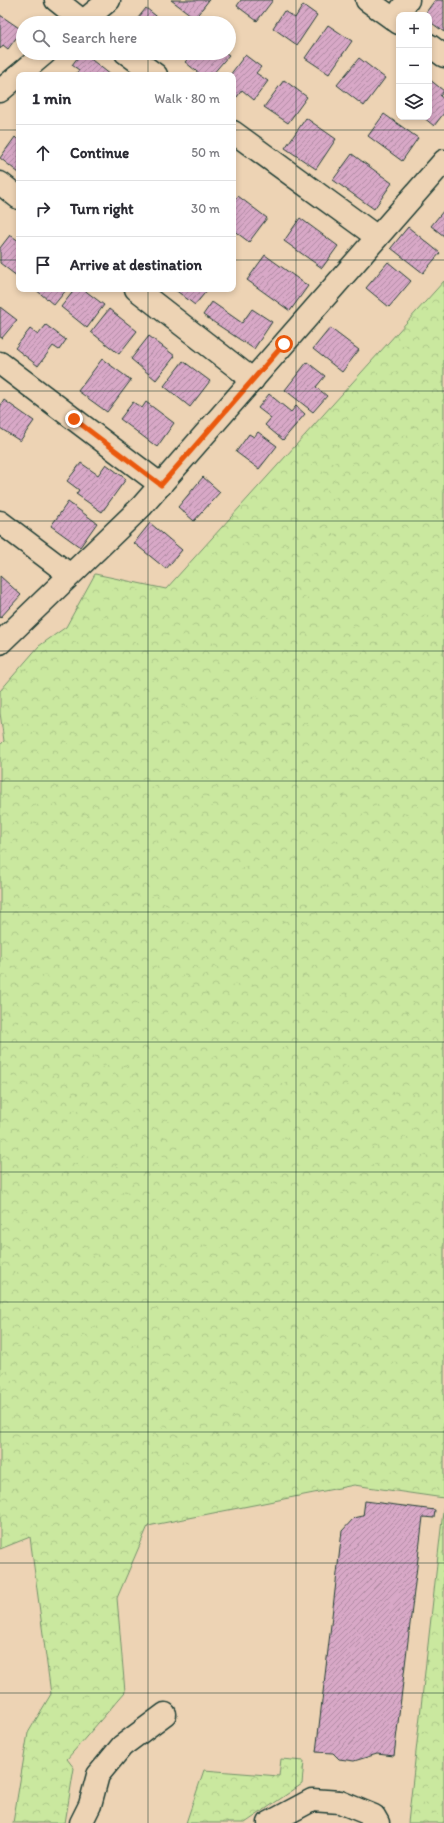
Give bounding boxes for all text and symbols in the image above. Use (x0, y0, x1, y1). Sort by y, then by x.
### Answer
map controls (396, 12, 432, 120)
button: + (396, 12, 432, 48)
search box (16, 16, 236, 60)
icon: search (30, 27, 52, 49)
text: Search here (62, 29, 137, 47)
button: − (396, 48, 432, 84)
button: layers (396, 84, 432, 120)
text: 1 min (32, 88, 71, 108)
text: Walk · 80 m (154, 91, 220, 106)
icon: ahead (32, 142, 54, 164)
text: Continue (70, 144, 129, 162)
text: 50 m (191, 145, 220, 160)
icon: right (32, 198, 54, 220)
text: Turn right (70, 200, 134, 218)
text: 30 m (191, 201, 220, 216)
icon: arrive (32, 254, 54, 276)
text: Arrive at destination (70, 256, 202, 274)
route start (275, 335, 293, 353)
route end (65, 410, 83, 428)

